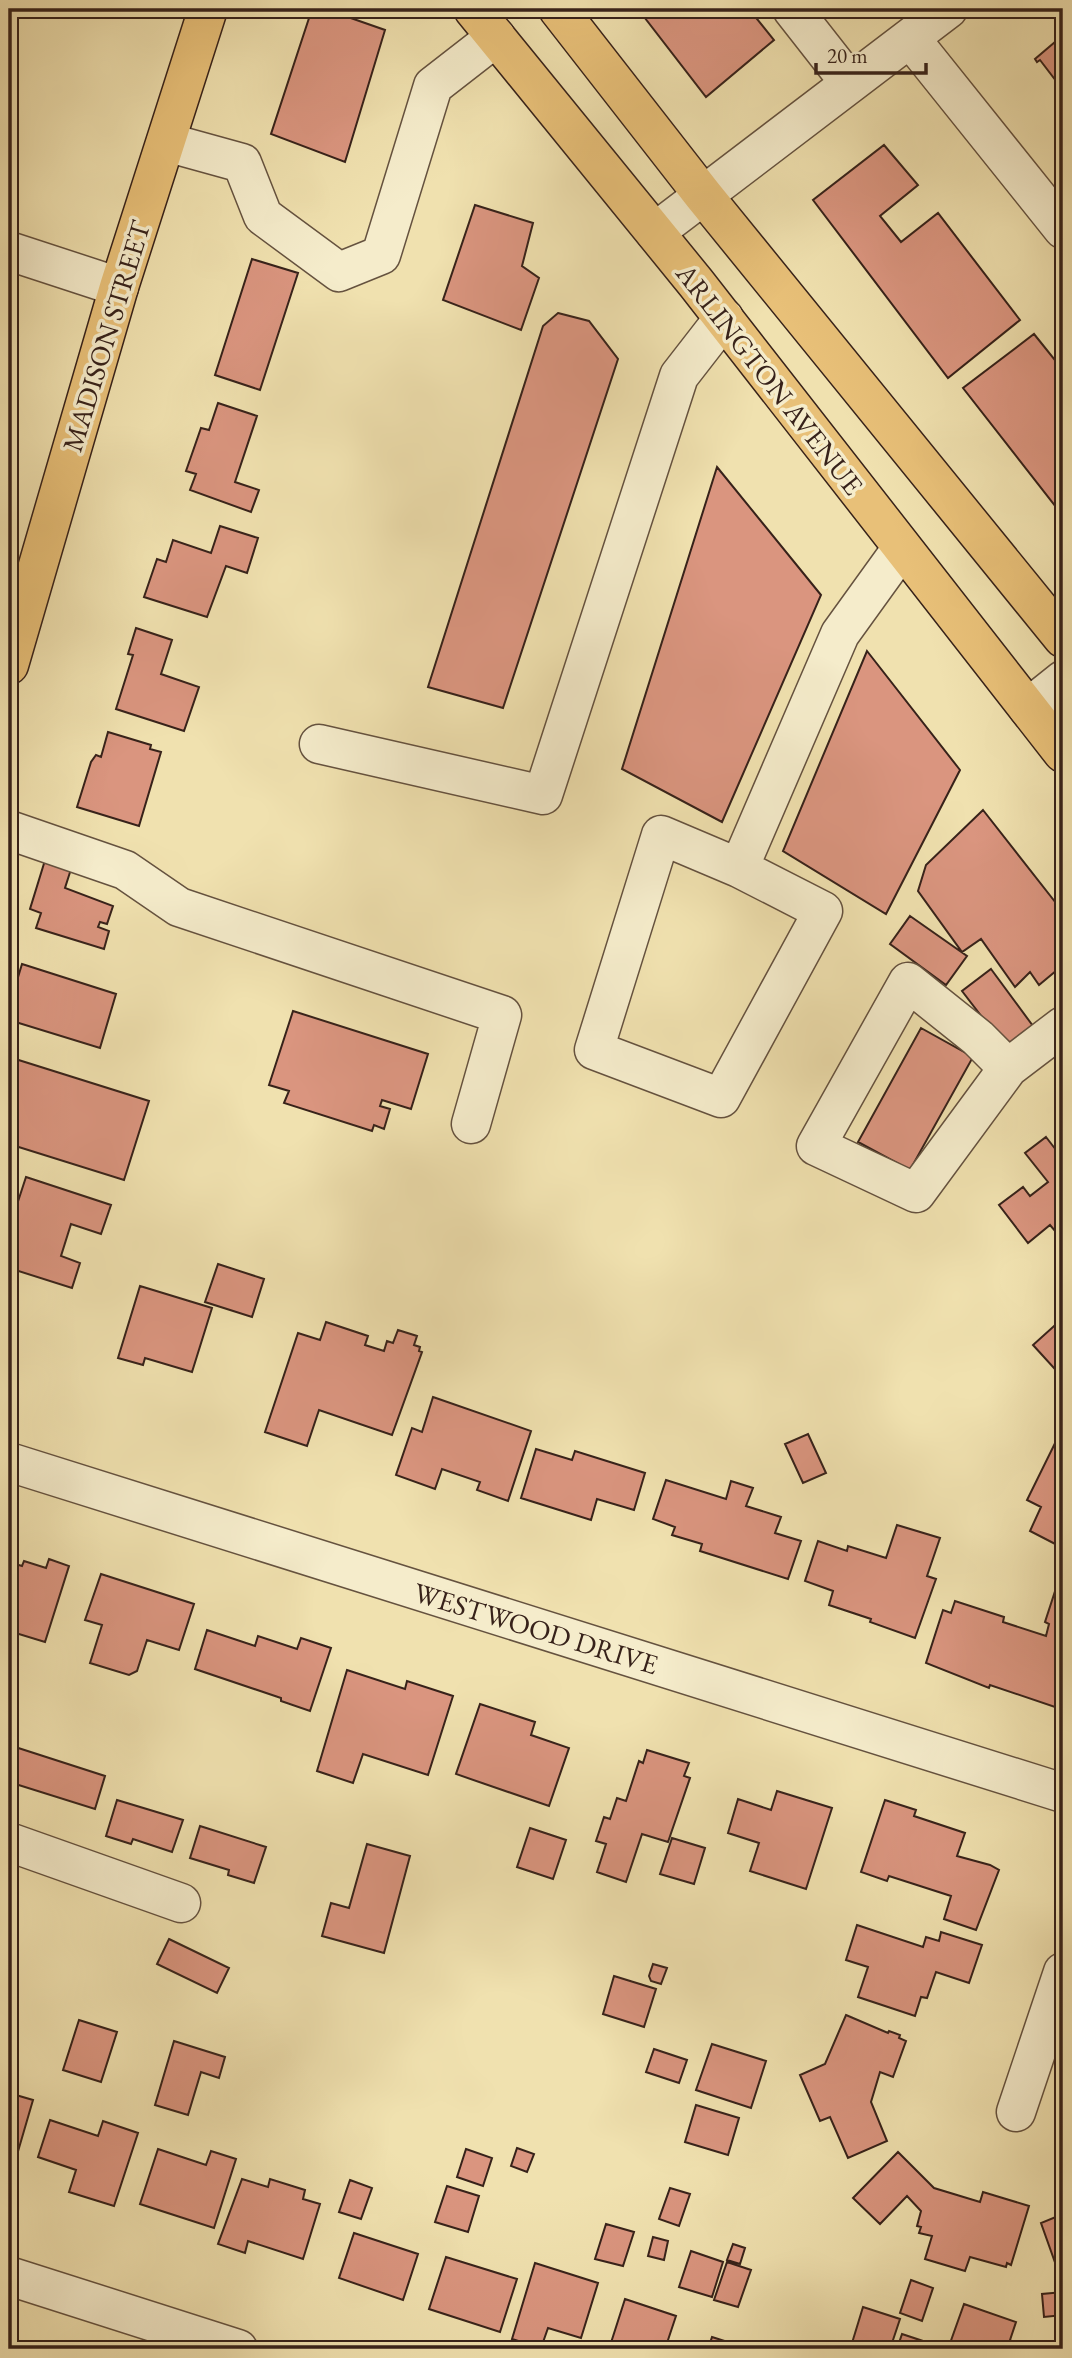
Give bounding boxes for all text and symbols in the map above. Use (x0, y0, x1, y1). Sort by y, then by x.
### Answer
scale bar (816, 32, 927, 76)
text: 20 m (827, 42, 868, 69)
street label: MADISON STREET (54, 216, 158, 456)
street label: ARLINGTON AVENUE (668, 255, 872, 502)
street label: WESTWOOD DRIVE (409, 1574, 663, 1682)

